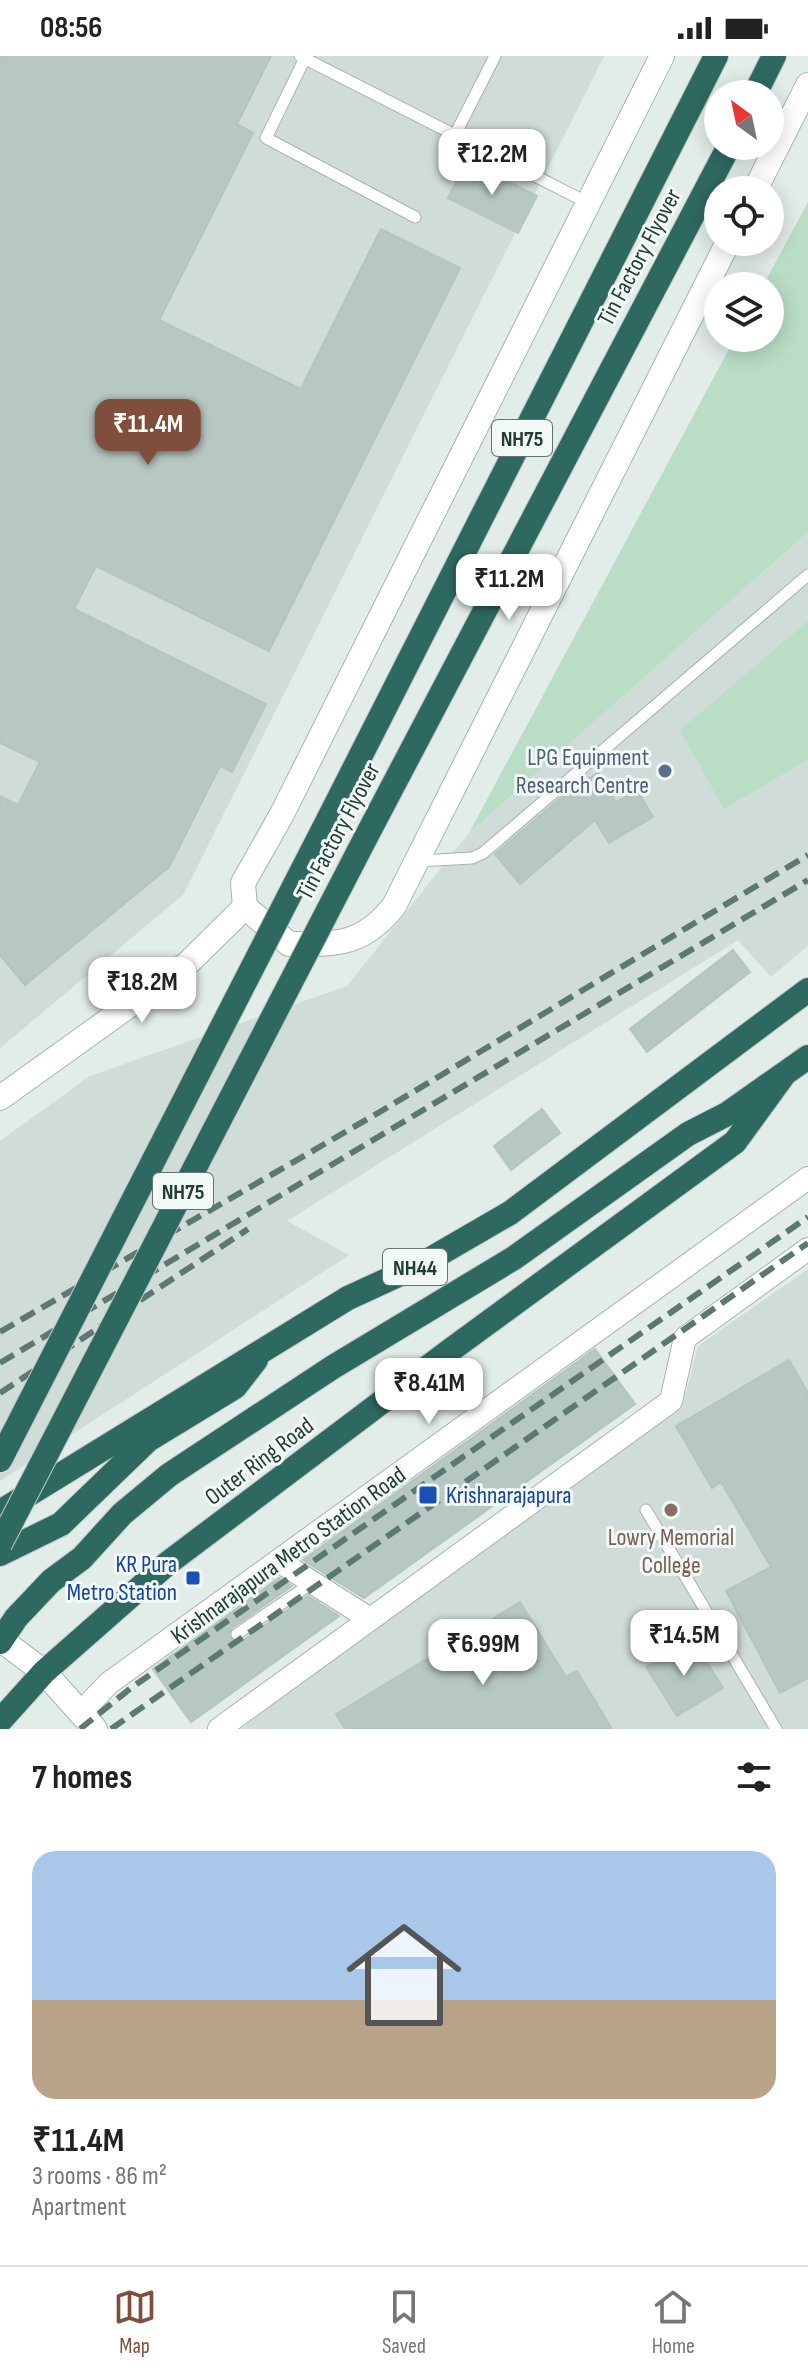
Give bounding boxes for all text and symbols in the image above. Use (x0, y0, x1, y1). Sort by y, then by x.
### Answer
text: 08:56 (40, 10, 102, 46)
north arrow (704, 80, 784, 160)
map controls (704, 80, 784, 352)
pin: ₹12.2M (427, 129, 557, 197)
text: ₹12.2M (456, 139, 528, 170)
button: locate (704, 176, 784, 256)
street label: Tin Factory Flyover (591, 184, 688, 331)
button: layers (704, 272, 784, 352)
pin: ₹11.4M (83, 399, 213, 467)
text: ₹11.4M (113, 409, 183, 440)
road number: NH75 (492, 420, 552, 456)
pin: ₹11.2M (444, 554, 574, 622)
text: ₹11.2M (474, 564, 544, 595)
place label: LPG Equipment Research Centre (516, 743, 649, 800)
street label: Tin Factory Flyover (290, 758, 387, 905)
marker: LPG Equipment Research Centre (656, 762, 674, 780)
pin: ₹18.2M (77, 957, 207, 1025)
text: ₹18.2M (106, 967, 178, 998)
road number: NH75 (153, 1173, 213, 1209)
road number: NH44 (383, 1249, 447, 1285)
pin: ₹8.41M (364, 1358, 494, 1426)
text: ₹8.41M (393, 1368, 465, 1399)
street label: Outer Ring Road (199, 1411, 319, 1512)
street label: Krishnarajapura Metro Station Road (165, 1460, 411, 1650)
place label: Krishnarajapura (446, 1481, 571, 1510)
marker: Krishnarajapura (417, 1484, 439, 1506)
marker: Lowry Memorial College (662, 1501, 680, 1519)
place label: Lowry Memorial College (608, 1523, 734, 1580)
place label: KR Pura Metro Station (67, 1550, 177, 1607)
marker: KR Pura Metro Station (184, 1569, 202, 1587)
pin: ₹14.5M (619, 1610, 749, 1678)
pin: ₹6.99M (418, 1619, 548, 1687)
text: ₹14.5M (648, 1620, 720, 1651)
text: ₹6.99M (446, 1629, 520, 1660)
icon: filters (732, 1755, 776, 1799)
text: 7 homes (32, 1757, 132, 1798)
icon: home (332, 1903, 476, 2047)
text: ₹11.4M (32, 2120, 124, 2161)
text: 3 rooms · 86 m² (32, 2161, 167, 2192)
text: Apartment (32, 2192, 126, 2223)
tab: Map (113, 2285, 157, 2360)
tab: Saved (382, 2285, 426, 2360)
tab: Home (651, 2285, 695, 2360)

